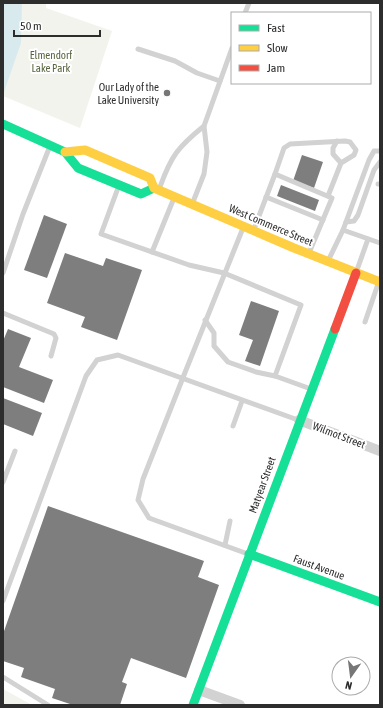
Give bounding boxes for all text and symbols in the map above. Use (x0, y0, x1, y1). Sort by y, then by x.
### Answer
scale bar (14, 12, 100, 38)
legend (231, 12, 371, 84)
text: 50 m (20, 19, 42, 33)
text: Fast (267, 21, 285, 35)
text: Slow (267, 41, 288, 55)
park label: Elmendorf Lake Park (30, 49, 72, 74)
text: Jam (267, 61, 285, 75)
place label: Our Lady of the Lake University (97, 81, 159, 106)
marker: Our Lady of the Lake University (162, 88, 172, 98)
street label: West Commerce Street (227, 202, 315, 248)
street label: Wilmot Street (311, 419, 367, 451)
street label: Matyear Street (246, 455, 278, 515)
street label: Faust Avenue (292, 552, 346, 582)
north arrow (331, 656, 371, 696)
text: N (344, 679, 353, 692)

